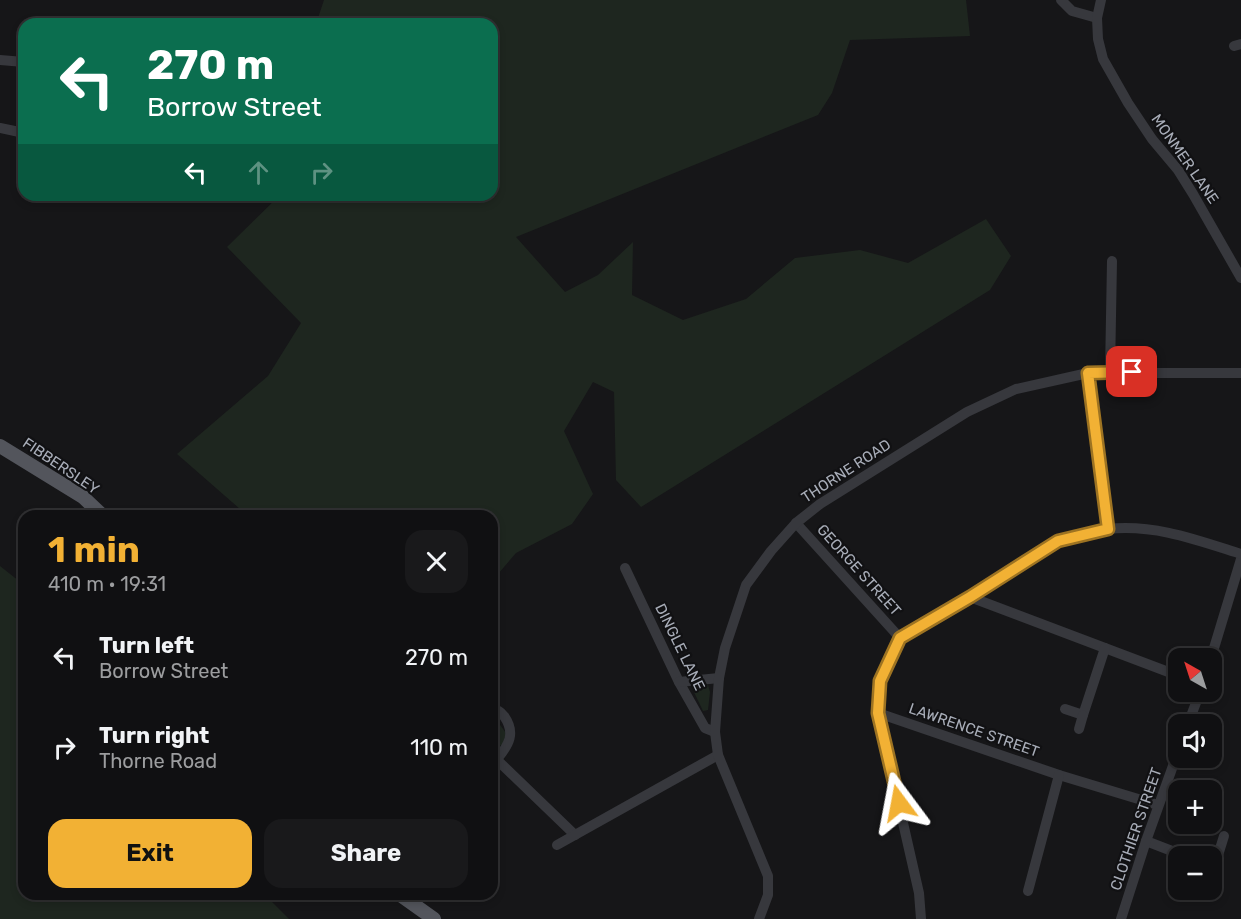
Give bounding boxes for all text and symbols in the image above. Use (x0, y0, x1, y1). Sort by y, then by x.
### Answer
text: 270 m (147, 40, 274, 90)
icon: left (48, 42, 126, 120)
text: Borrow Street (147, 91, 322, 123)
street label: MONMER LANE (1148, 111, 1222, 207)
icon: left (179, 156, 212, 189)
icon: ahead (242, 156, 275, 189)
icon: right (305, 156, 338, 189)
pin (1106, 346, 1157, 397)
icon: arrive (1115, 355, 1148, 388)
street label: FIBBERSLEY (19, 434, 103, 498)
street label: THORNE ROAD (798, 435, 894, 507)
street label: GEORGE STREET (813, 521, 905, 620)
text: 1 min (48, 528, 140, 571)
button: close (405, 530, 468, 593)
text: 410 m · 19:31 (48, 572, 166, 596)
street label: DINGLE LANE (651, 601, 709, 693)
text: Turn left (99, 632, 194, 659)
icon: left (48, 641, 81, 674)
text: 270 m (405, 644, 468, 671)
north arrow (1168, 648, 1222, 702)
map controls (1168, 648, 1222, 900)
text: Borrow Street (99, 659, 228, 683)
street label: LAWRENCE STREET (906, 699, 1042, 761)
button: sound (1168, 714, 1222, 768)
text: Turn right (99, 722, 209, 749)
icon: right (48, 731, 81, 764)
text: 110 m (410, 734, 468, 761)
text: Thorne Road (99, 749, 217, 773)
street label: CLOTHIER STREET (1107, 765, 1166, 893)
position arrow (867, 771, 931, 835)
button: + (1168, 780, 1222, 834)
button: Exit (48, 819, 252, 888)
button: Share (264, 819, 468, 888)
button: − (1168, 846, 1222, 900)

